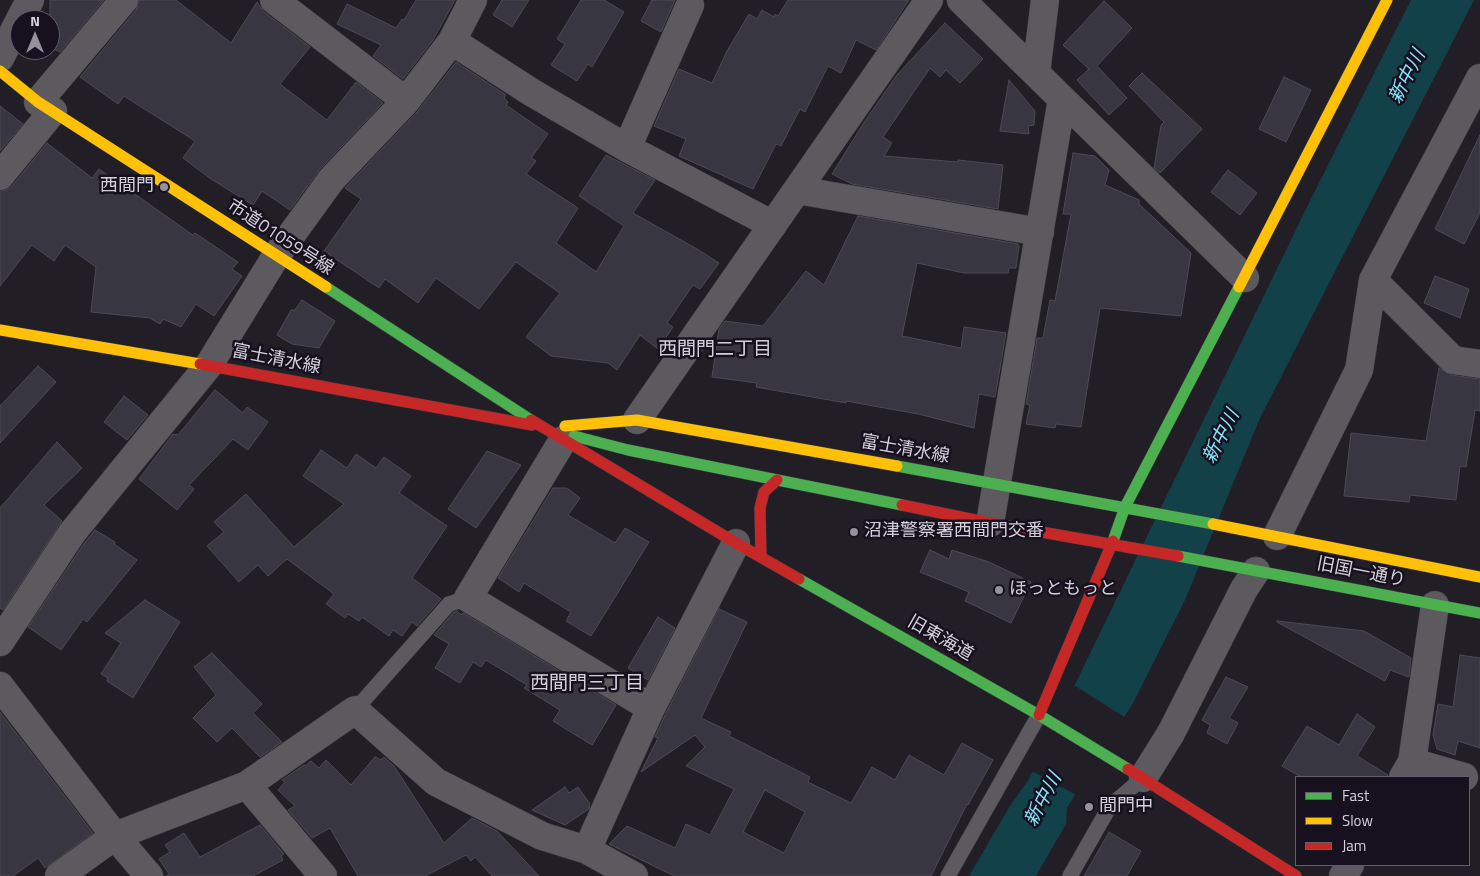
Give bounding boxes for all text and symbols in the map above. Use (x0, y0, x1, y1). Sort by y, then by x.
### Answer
north arrow (10, 10, 60, 60)
text: N (30, 10, 40, 31)
water label: 新中川 (1385, 46, 1431, 108)
place label: 西間門 (100, 176, 154, 198)
marker: 西間門 (158, 181, 170, 193)
street label: 市道01059号線 (223, 196, 337, 280)
district label: 西間門二丁目 (658, 339, 772, 361)
street label: 富士清水線 (230, 341, 322, 379)
water label: 新中川 (1199, 406, 1245, 468)
street label: 富士清水線 (859, 432, 951, 468)
place label: 沼津警察署西間門交番 (864, 521, 1044, 543)
marker: 沼津警察署西間門交番 (848, 526, 860, 538)
street label: 旧国一通り (1315, 554, 1407, 592)
place label: ほっともっと (1009, 579, 1117, 601)
marker: ほっともっと (993, 584, 1005, 596)
street label: 旧東海道 (903, 612, 977, 666)
district label: 西間門三丁目 (530, 673, 644, 695)
water label: 新中川 (1021, 769, 1067, 831)
legend (1295, 776, 1470, 866)
text: Fast (1342, 784, 1369, 807)
place label: 間門中 (1099, 796, 1153, 818)
marker: 間門中 (1083, 801, 1095, 813)
text: Slow (1342, 809, 1373, 832)
text: Jam (1342, 834, 1366, 857)

